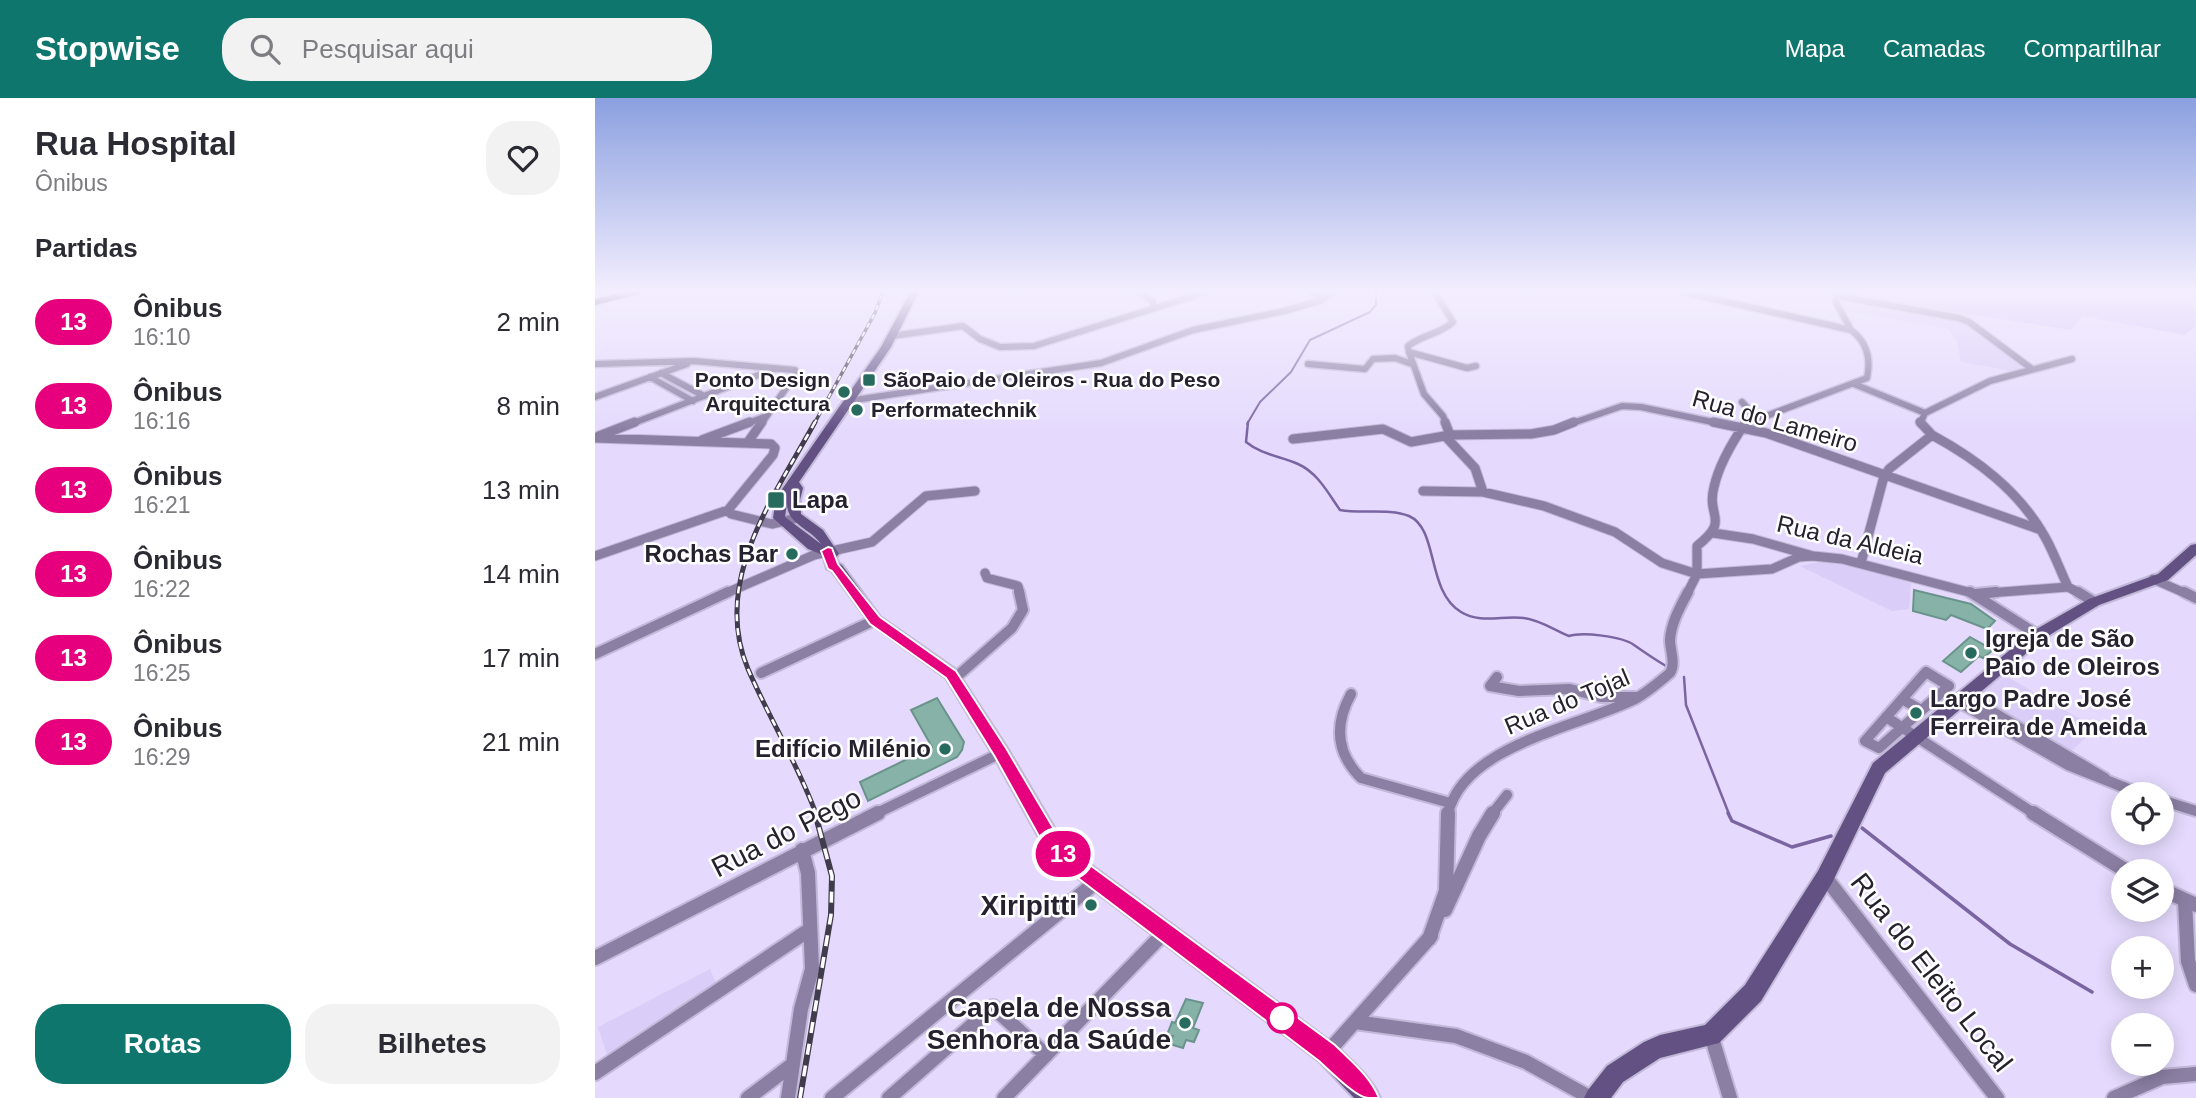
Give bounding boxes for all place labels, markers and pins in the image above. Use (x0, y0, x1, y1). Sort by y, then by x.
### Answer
place label: Ponto Design Arquitectura (695, 368, 830, 415)
place label: SãoPaio de Oleiros - Rua do Peso (883, 368, 1220, 391)
marker: SãoPaio de Oleiros - Rua do Peso (861, 372, 877, 388)
marker: Ponto Design Arquitectura (836, 384, 852, 400)
place label: Performatechnik (871, 398, 1037, 421)
marker: Performatechnik (849, 402, 865, 418)
place label: Lapa (792, 486, 849, 513)
marker: Lapa (766, 490, 786, 510)
place label: Rochas Bar (645, 540, 778, 567)
marker: Rochas Bar (784, 546, 800, 562)
place label: Igreja de São Paio de Oleiros (1985, 625, 2160, 680)
marker: Igreja de São Paio de Oleiros (1963, 645, 1979, 661)
place label: Largo Padre José Ferreira de Ameida (1930, 685, 2147, 740)
marker: Largo Padre José Ferreira de Ameida (1908, 705, 1924, 721)
place label: Edifício Milénio (755, 735, 931, 762)
marker: Edifício Milénio (937, 741, 953, 757)
place label: Xiripitti (981, 890, 1077, 921)
marker: Xiripitti (1083, 897, 1099, 913)
place label: Capela de Nossa Senhora da Saúde (927, 992, 1171, 1055)
unlabelled marker (1267, 1003, 1297, 1033)
marker: Capela de Nossa Senhora da Saúde (1177, 1015, 1193, 1031)

